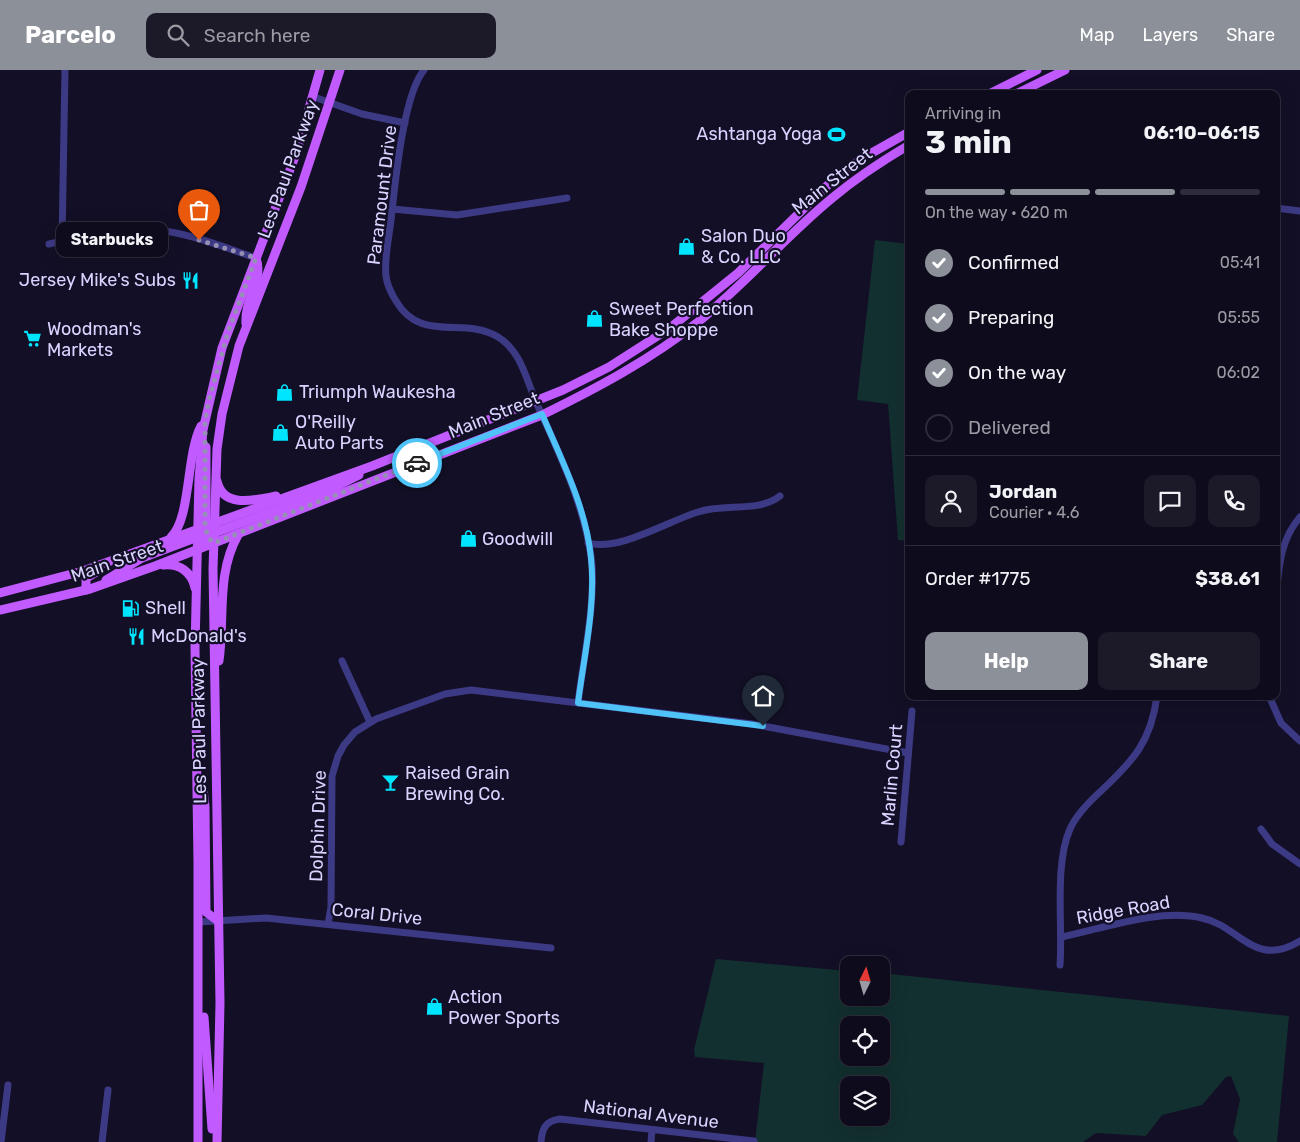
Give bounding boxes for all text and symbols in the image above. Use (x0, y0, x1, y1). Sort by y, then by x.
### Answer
search box (146, 13, 496, 58)
text: Parcelo (25, 21, 116, 49)
icon: search (164, 21, 192, 49)
text: Search here (204, 24, 310, 47)
text: Map (1080, 24, 1115, 46)
text: Layers (1143, 24, 1198, 46)
text: Share (1226, 24, 1275, 46)
street label: Les Paul Parkway (253, 97, 323, 241)
text: Arriving in (925, 104, 1001, 123)
text: 06:10–06:15 (1143, 121, 1260, 144)
place label: Ashtanga Yoga (696, 123, 822, 145)
text: 3 min (925, 123, 1012, 161)
street label: Paramount Drive (363, 124, 401, 266)
sports icon: Ashtanga Yoga (826, 124, 846, 144)
street label: Main Street (787, 143, 877, 219)
pin (178, 189, 220, 240)
icon: bag (185, 196, 213, 224)
text: On the way · 620 m (925, 203, 1068, 222)
callout: Starbucks (56, 222, 169, 258)
place label: Salon Duo & Co. LLC (701, 225, 786, 268)
text: Starbucks (71, 230, 153, 249)
shop icon: Salon Duo & Co. LLC (677, 236, 697, 256)
icon: check (925, 249, 953, 277)
text: Confirmed (968, 251, 1059, 274)
text: 05:41 (1220, 253, 1260, 272)
place label: Jersey Mike's Subs (19, 269, 176, 291)
restaurant icon: Jersey Mike's Subs (180, 270, 200, 290)
place label: Sweet Perfection Bake Shoppe (609, 298, 754, 341)
icon: check (925, 304, 953, 332)
text: Preparing (968, 306, 1054, 329)
text: 05:55 (1217, 308, 1260, 327)
shop icon: Sweet Perfection Bake Shoppe (585, 309, 605, 329)
place label: Woodman's Markets (47, 318, 141, 361)
supermarket icon: Woodman's Markets (23, 329, 43, 349)
icon: check (925, 359, 953, 387)
text: On the way (968, 361, 1066, 384)
text: 06:02 (1217, 363, 1260, 382)
place label: Triumph Waukesha (299, 381, 456, 403)
shop icon: Triumph Waukesha (275, 382, 295, 402)
street label: Main Street (445, 387, 543, 443)
place label: O'Reilly Auto Parts (295, 411, 384, 454)
text: Delivered (968, 416, 1051, 439)
shop icon: O'Reilly Auto Parts (271, 422, 291, 442)
courier (392, 438, 442, 488)
icon: car (403, 449, 431, 477)
button: person (925, 475, 977, 527)
button: chat (1144, 475, 1196, 527)
button: phone (1208, 475, 1260, 527)
text: Jordan (989, 480, 1057, 503)
text: Courier · 4.6 (989, 503, 1079, 522)
place label: Goodwill (482, 528, 553, 550)
shop icon: Goodwill (458, 529, 478, 549)
street label: Main Street (68, 535, 166, 587)
text: Order #1775 (925, 567, 1030, 590)
text: $38.61 (1195, 567, 1260, 590)
place label: Shell (145, 597, 186, 619)
fuel station icon: Shell (121, 598, 141, 618)
place label: McDonald's (151, 625, 247, 647)
restaurant icon: McDonald's (127, 626, 147, 646)
button: Help (925, 632, 1088, 690)
button: Share (1098, 632, 1260, 690)
street label: Les Paul Parkway (187, 658, 211, 804)
pin (742, 675, 784, 726)
icon: home (749, 682, 777, 710)
street label: Marlin Court (877, 723, 907, 827)
place label: Raised Grain Brewing Co. (405, 762, 510, 805)
street label: Dolphin Drive (305, 770, 331, 882)
bar icon: Raised Grain Brewing Co. (381, 773, 401, 793)
street label: Ridge Road (1074, 891, 1172, 929)
street label: Coral Drive (331, 898, 423, 930)
north arrow (840, 956, 890, 1006)
map controls (840, 956, 890, 1126)
place label: Action Power Sports (448, 986, 560, 1029)
shop icon: Action Power Sports (424, 997, 444, 1017)
button: locate (840, 1016, 890, 1066)
button: layers (840, 1076, 890, 1126)
street label: National Avenue (582, 1095, 720, 1133)

